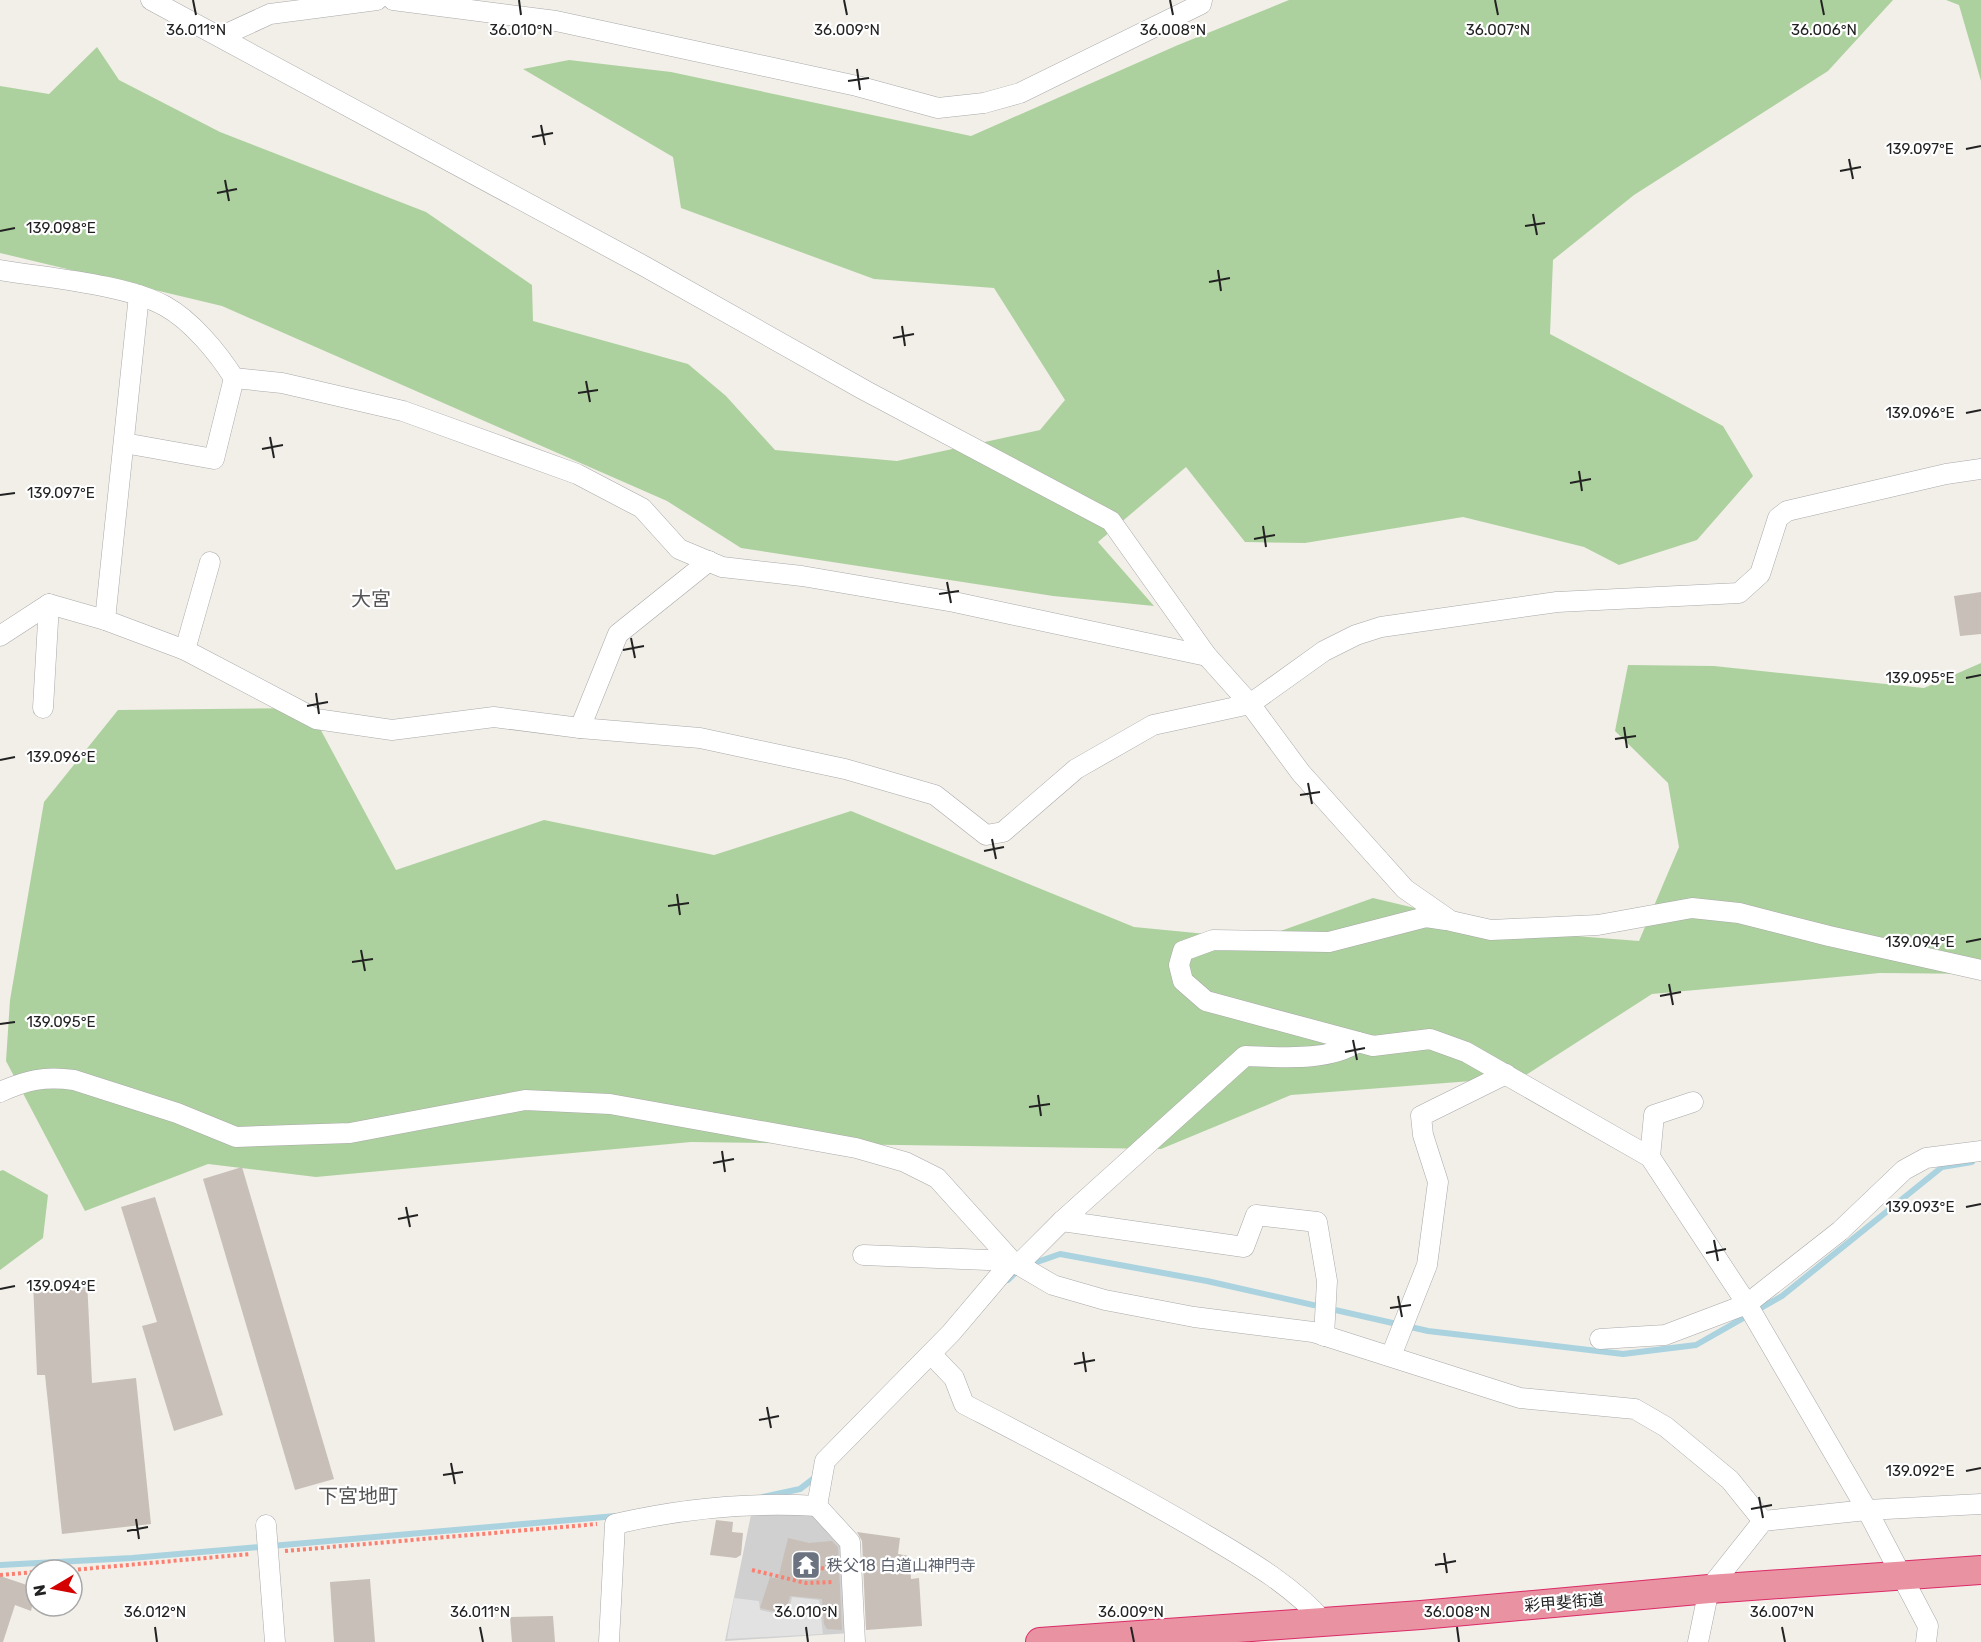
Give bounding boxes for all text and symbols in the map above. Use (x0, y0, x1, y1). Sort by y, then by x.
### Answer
text: 36.011°N (166, 21, 226, 39)
text: 36.010°N (489, 21, 553, 39)
text: 36.009°N (814, 21, 880, 39)
text: 36.008°N (1140, 21, 1206, 39)
text: 36.007°N (1466, 21, 1530, 39)
text: 36.006°N (1791, 21, 1857, 39)
text: 139.097°E (1886, 140, 1954, 158)
text: 139.098°E (26, 219, 96, 237)
text: 139.096°E (1885, 404, 1955, 422)
text: 139.097°E (27, 484, 95, 502)
district label: 大宮 (351, 587, 391, 611)
text: 139.095°E (1885, 669, 1955, 687)
text: 139.096°E (26, 748, 96, 766)
text: 139.094°E (1885, 933, 1955, 951)
text: 139.095°E (26, 1013, 96, 1031)
text: 139.093°E (1885, 1198, 1955, 1216)
text: 139.094°E (26, 1277, 96, 1295)
text: 139.092°E (1885, 1462, 1955, 1480)
district label: 下宮地町 (318, 1484, 398, 1508)
temple icon: 秩父18 白道山神門寺 (790, 1549, 822, 1581)
place label: 秩父18 白道山神門寺 (827, 1556, 976, 1575)
north arrow (24, 1558, 84, 1618)
text: N (29, 1583, 50, 1598)
street label: 彩甲斐街道 (1523, 1590, 1605, 1615)
text: 36.012°N (124, 1603, 186, 1621)
text: 36.011°N (450, 1603, 510, 1621)
text: 36.010°N (774, 1603, 838, 1621)
text: 36.009°N (1098, 1603, 1164, 1621)
text: 36.008°N (1424, 1603, 1490, 1621)
text: 36.007°N (1750, 1603, 1814, 1621)

